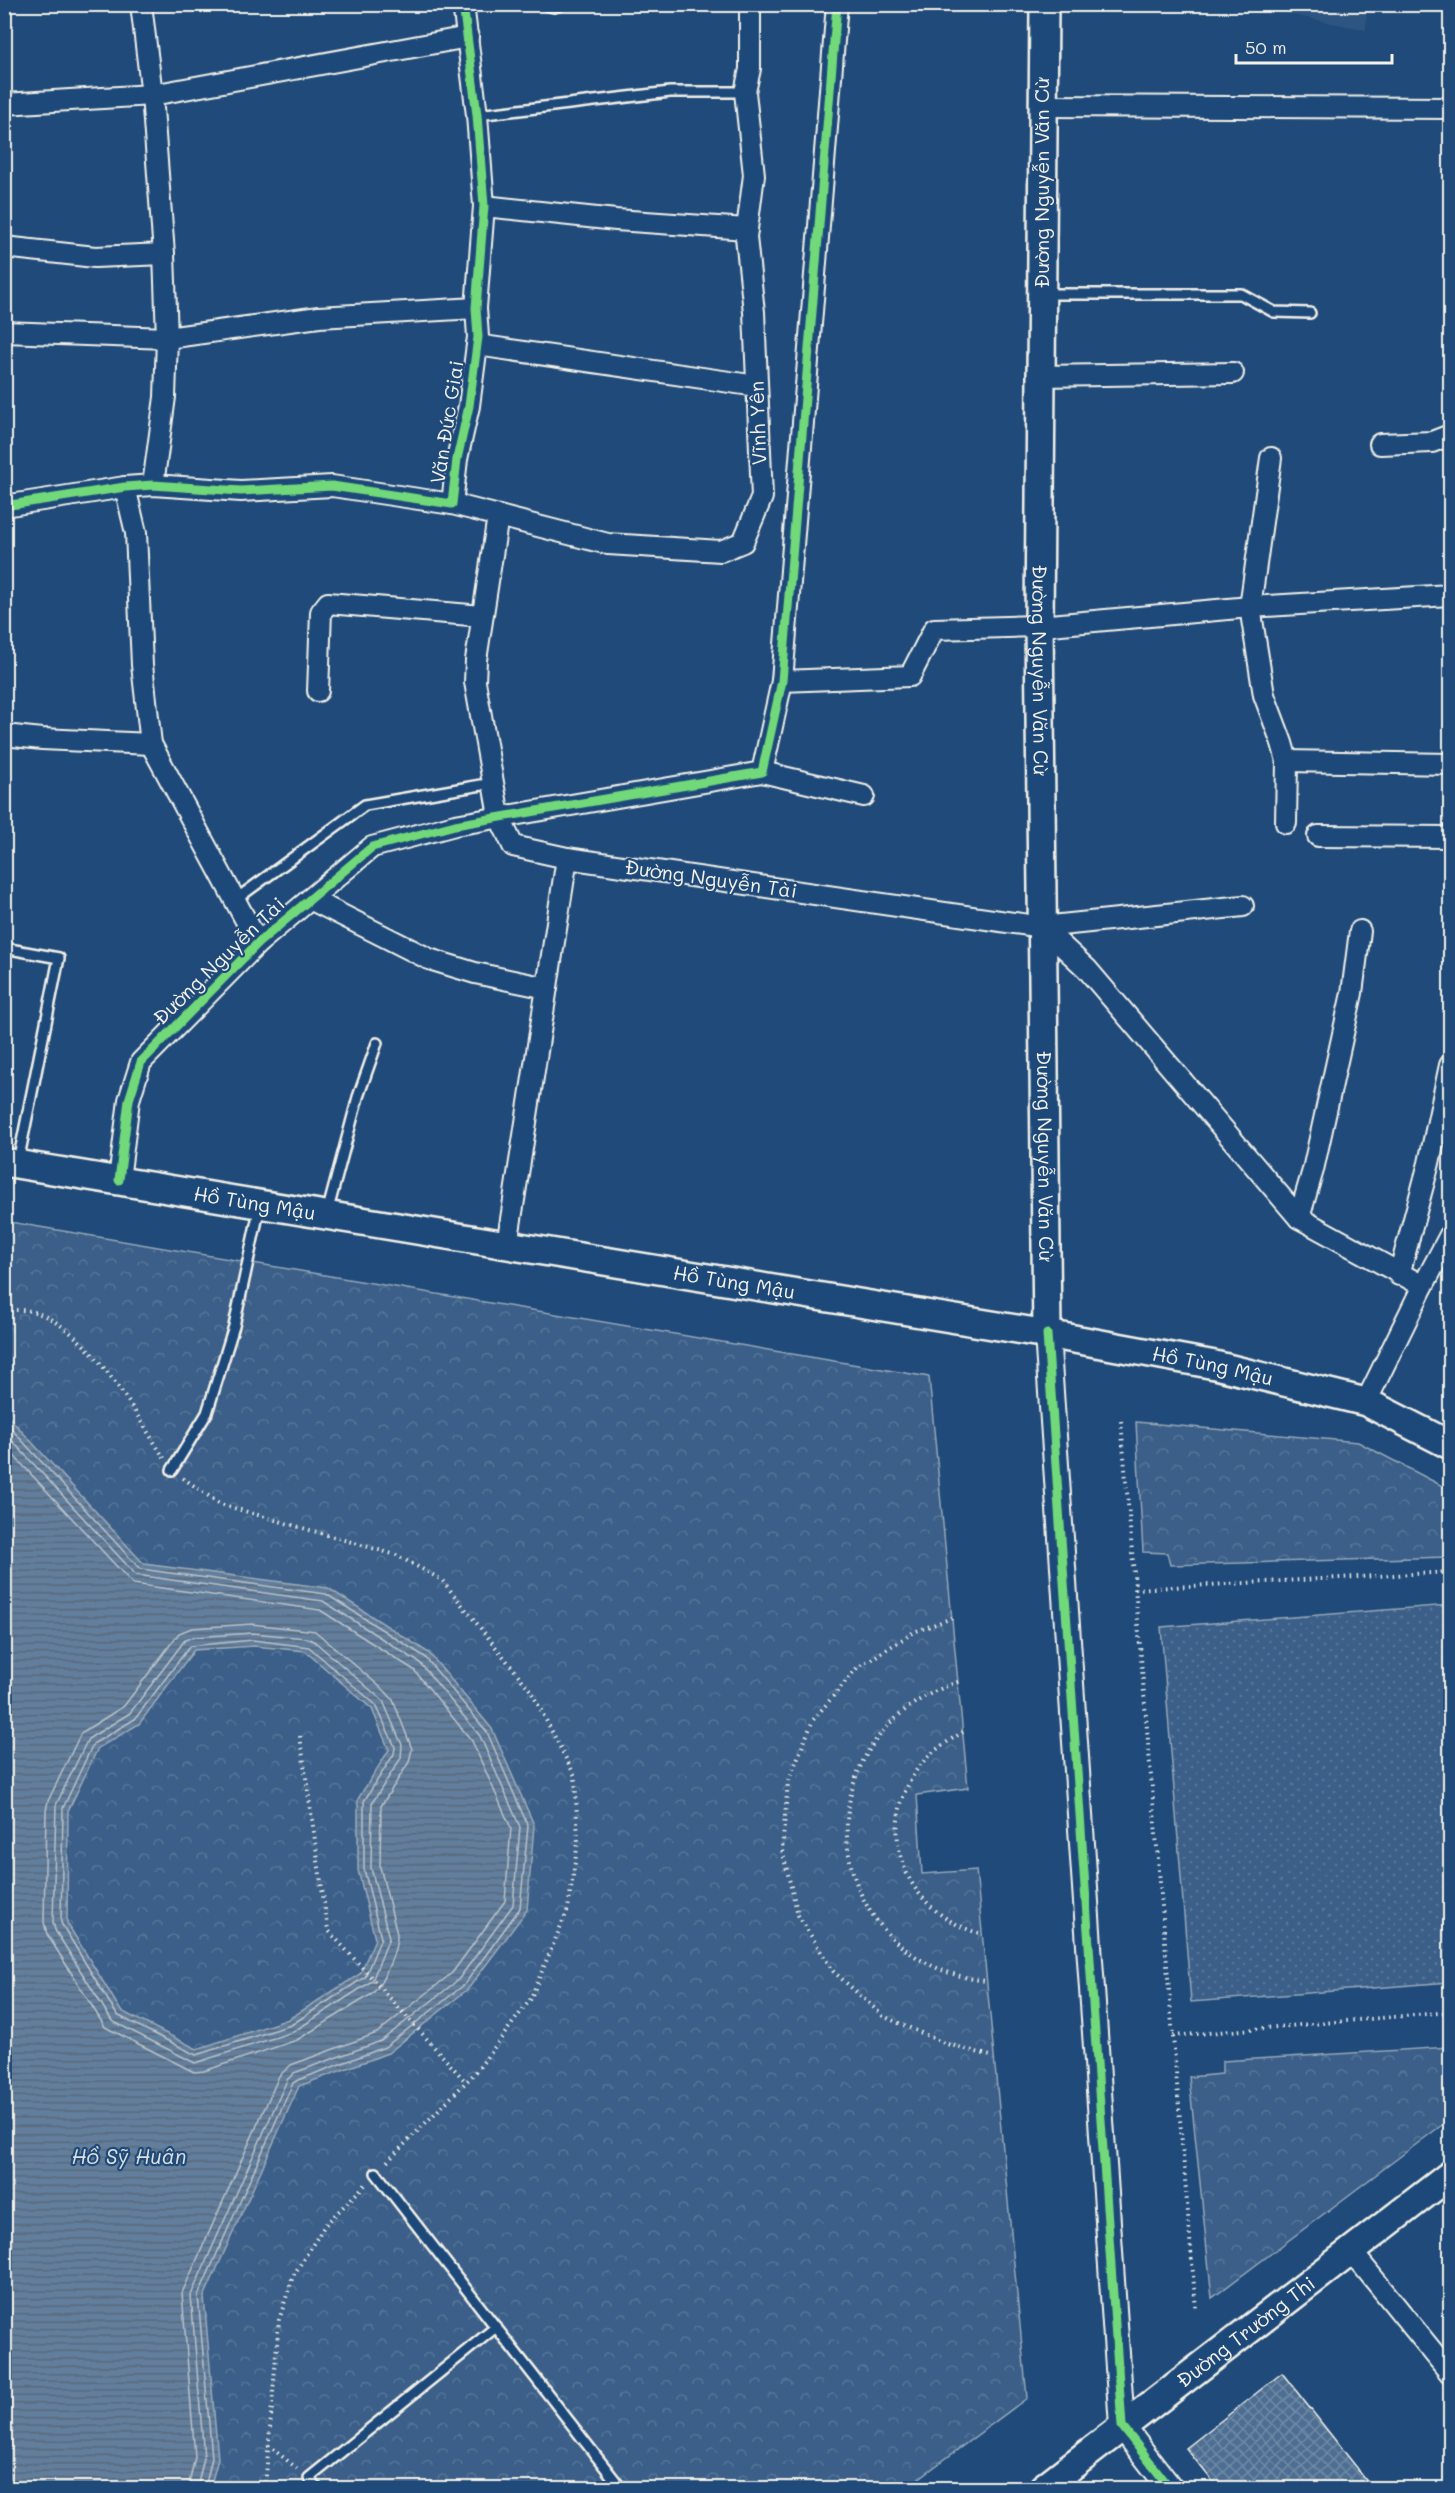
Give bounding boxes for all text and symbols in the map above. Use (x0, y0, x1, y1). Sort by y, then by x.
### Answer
scale bar (1236, 27, 1392, 65)
text: 50 m (1245, 35, 1287, 59)
street label: Đường Nguyễn Văn Cừ (1028, 77, 1054, 288)
street label: Văn Đức Giai (423, 358, 469, 485)
street label: Vĩnh Yên (743, 380, 771, 466)
street label: Đường Nguyễn Văn Cừ (1027, 565, 1055, 776)
street label: Đường Nguyễn Tài (623, 853, 799, 903)
street label: Đường Nguyễn Tài (147, 891, 290, 1030)
street label: Đường Nguyễn Văn Cừ (1032, 1051, 1060, 1262)
street label: Hồ Tùng Mậu (192, 1179, 318, 1225)
street label: Hồ Tùng Mậu (671, 1259, 797, 1304)
street label: Hồ Tùng Mậu (1150, 1340, 1276, 1391)
water label: Hồ Sỹ Huân (72, 2142, 186, 2169)
street label: Đường Trường Thi (1171, 2270, 1320, 2393)

